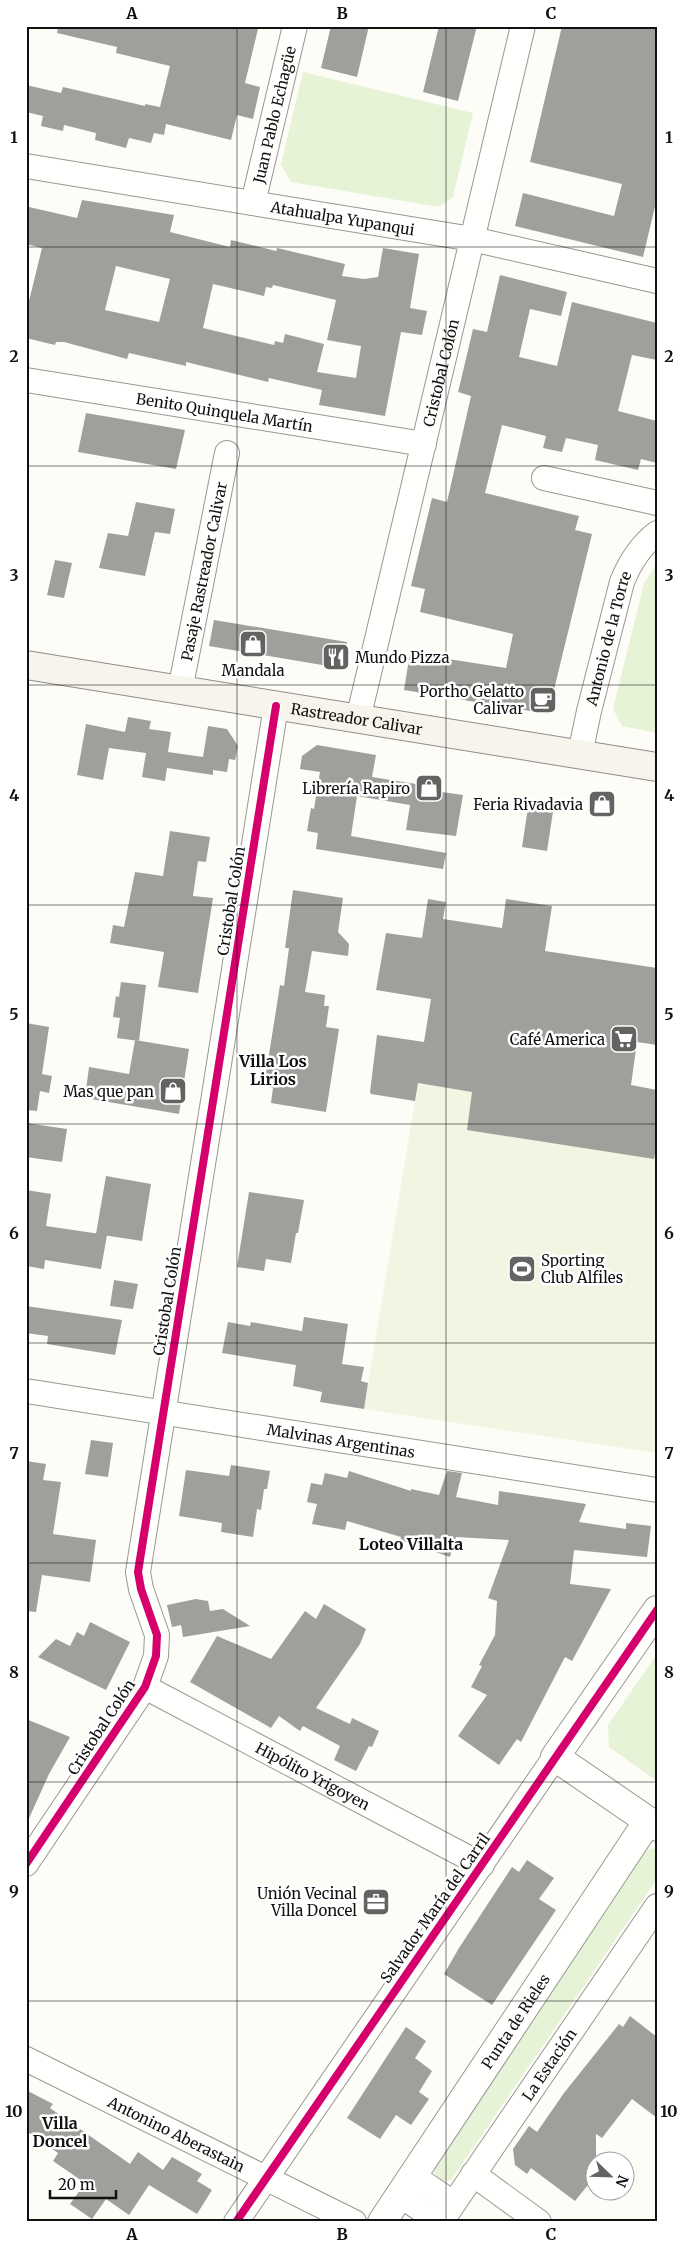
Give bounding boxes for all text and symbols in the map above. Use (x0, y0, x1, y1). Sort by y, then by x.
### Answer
text: A (125, 3, 138, 23)
text: B (336, 3, 348, 23)
text: C (546, 3, 556, 23)
street label: Juan Pablo Echagüe (248, 44, 300, 186)
text: 1 (10, 127, 18, 147)
text: 1 (665, 127, 673, 147)
street label: Atahualpa Yupanqui (268, 197, 416, 239)
street label: Cristobal Colón (418, 317, 462, 428)
text: 2 (9, 346, 19, 366)
text: 2 (664, 346, 674, 366)
street label: Benito Quinquela Martín (135, 388, 314, 435)
street label: Pasaje Rastreador Calivar (177, 480, 231, 662)
text: 3 (9, 565, 19, 585)
text: 3 (664, 565, 674, 585)
street label: Antonio de la Torre (581, 568, 635, 709)
shop icon: Mandala (238, 629, 268, 659)
restaurant icon: Mundo Pizza (321, 642, 351, 672)
place label: Mundo Pizza (355, 648, 449, 667)
place label: Mandala (222, 661, 284, 680)
place label: Portho Gelatto Calivar (419, 682, 524, 718)
cafe icon: Portho Gelatto Calivar (528, 685, 558, 715)
street label: Rastreador Calivar (290, 698, 424, 738)
shop icon: Librería Rapiro (414, 773, 444, 803)
place label: Librería Rapiro (302, 779, 410, 798)
text: 4 (9, 785, 19, 805)
text: 4 (664, 785, 674, 805)
shop icon: Feria Rivadavia (587, 789, 617, 819)
place label: Feria Rivadavia (473, 795, 583, 814)
street label: Cristobal Colón (213, 845, 249, 957)
text: 5 (9, 1004, 19, 1024)
text: 5 (664, 1004, 674, 1024)
supermarket icon: Café America (609, 1024, 639, 1054)
place label: Café America (510, 1030, 605, 1049)
district label: Villa Los Lirios (238, 1051, 307, 1089)
shop icon: Mas que pan (158, 1076, 188, 1106)
place label: Mas que pan (63, 1082, 154, 1101)
text: 6 (9, 1223, 19, 1243)
text: 6 (664, 1223, 674, 1243)
street label: Cristobal Colón (149, 1245, 185, 1357)
place label: Sporting Club Alfiles (541, 1251, 623, 1287)
sports icon: Sporting Club Alfiles (507, 1254, 537, 1284)
street label: Malvinas Argentinas (266, 1419, 417, 1461)
text: 7 (9, 1443, 19, 1463)
text: 7 (664, 1443, 674, 1463)
district label: Loteo Villalta (359, 1534, 463, 1554)
text: 8 (9, 1662, 19, 1682)
text: 8 (664, 1662, 674, 1682)
street label: Cristobal Colón (63, 1676, 139, 1778)
street label: Hipólito Yrigoyen (253, 1738, 373, 1814)
street label: Salvador María del Carril (376, 1829, 494, 1987)
text: 9 (9, 1881, 19, 1901)
text: 9 (664, 1881, 674, 1901)
place label: Unión Vecinal Villa Doncel (257, 1884, 357, 1920)
office icon: Unión Vecinal Villa Doncel (361, 1887, 391, 1917)
street label: Punta de Rieles (477, 1970, 554, 2072)
street label: La Estación (517, 2024, 580, 2104)
street label: Antonino Aberastain (104, 2091, 248, 2176)
text: 10 (5, 2101, 23, 2121)
text: 10 (660, 2101, 678, 2121)
district label: Villa Doncel (33, 2113, 87, 2151)
north arrow (586, 2150, 636, 2200)
scale bar (50, 2168, 116, 2200)
text: N (612, 2172, 632, 2190)
text: 20 m (58, 2175, 95, 2194)
text: A (125, 2224, 138, 2244)
text: B (336, 2224, 348, 2244)
text: C (546, 2224, 556, 2244)

